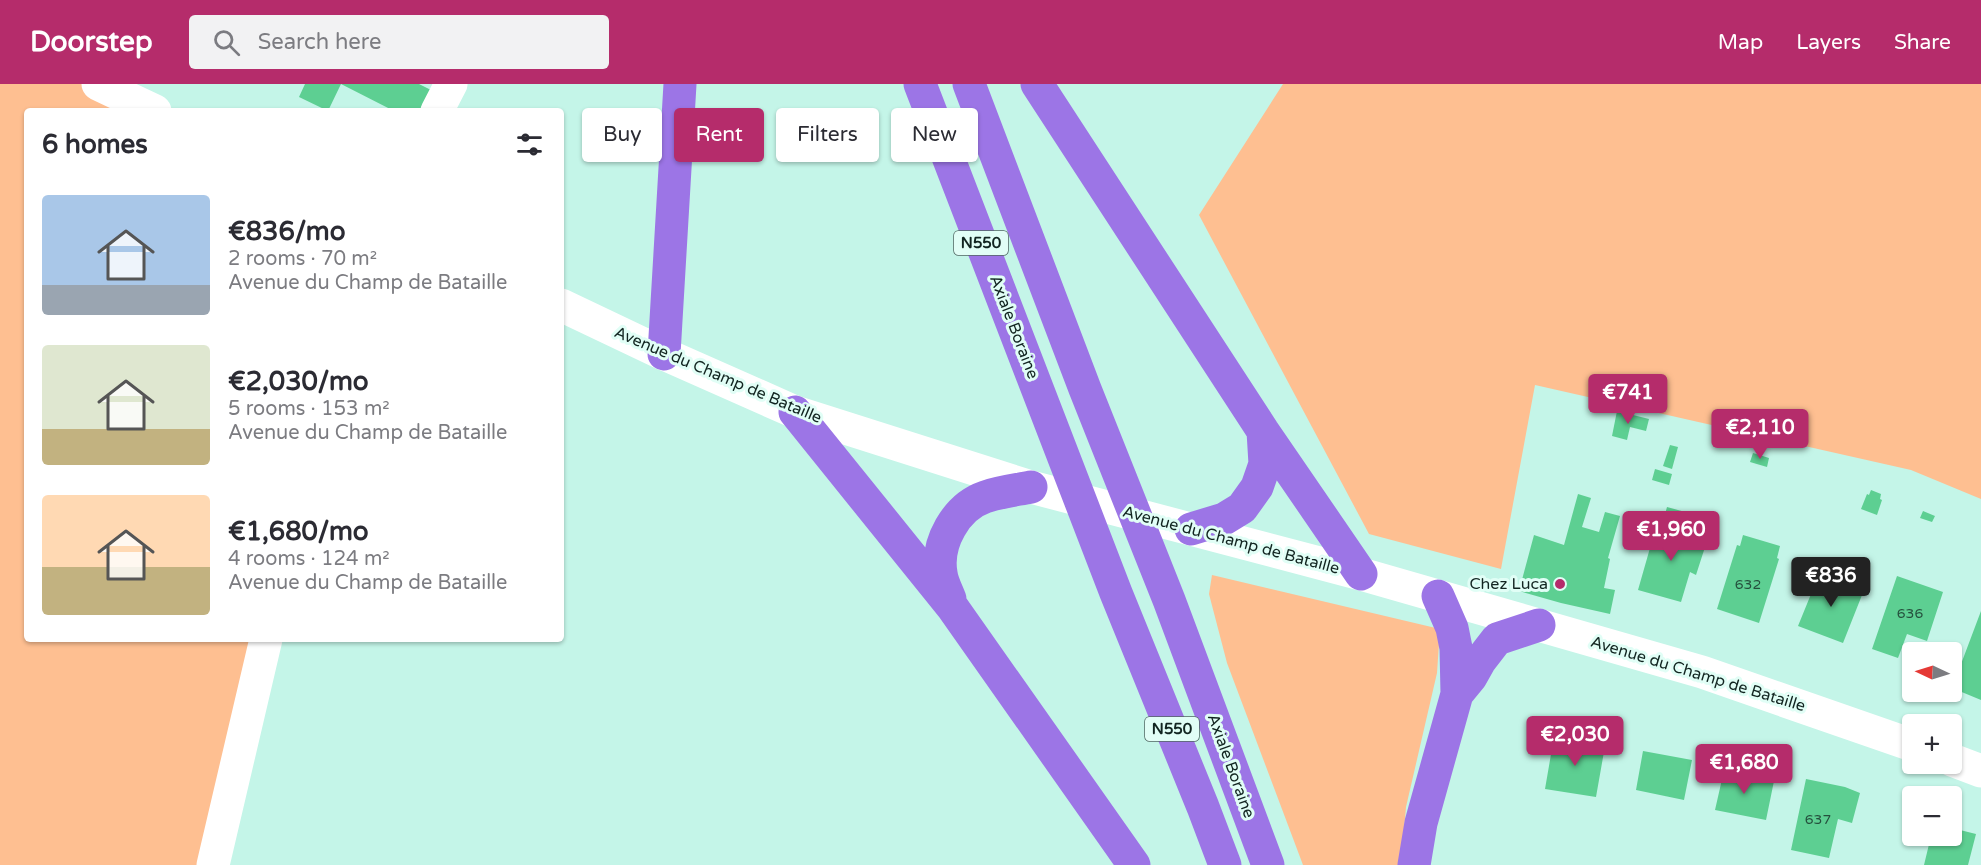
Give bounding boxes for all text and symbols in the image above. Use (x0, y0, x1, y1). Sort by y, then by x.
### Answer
search box (189, 15, 609, 69)
text: Doorstep (30, 25, 153, 59)
icon: search (210, 26, 243, 59)
text: Search here (258, 29, 381, 55)
text: Map (1718, 30, 1763, 55)
text: Layers (1796, 30, 1861, 55)
text: Share (1894, 30, 1951, 55)
chip: Buy (582, 108, 662, 162)
chip: Rent (674, 108, 764, 162)
chip: Filters (776, 108, 879, 162)
chip: New (891, 108, 978, 162)
icon: filters (513, 128, 546, 161)
text: 6 homes (42, 129, 148, 160)
text: €836/mo (228, 216, 346, 247)
icon: home (90, 219, 162, 291)
road number: N550 (954, 231, 1008, 255)
text: 2 rooms · 70 m² (228, 247, 377, 271)
text: Avenue du Champ de Bataille (228, 271, 507, 295)
street label: Axiale Boraine (985, 272, 1043, 382)
street label: Avenue du Champ de Bataille (611, 322, 825, 428)
text: €2,030/mo (228, 366, 369, 397)
icon: home (90, 369, 162, 441)
pin: €741 (1592, 374, 1664, 425)
text: €741 (1602, 381, 1654, 405)
text: 5 rooms · 153 m² (228, 397, 390, 421)
pin: €2,110 (1711, 409, 1809, 460)
text: €2,110 (1725, 416, 1795, 440)
text: Avenue du Champ de Bataille (228, 421, 507, 445)
street label: Avenue du Champ de Bataille (1120, 501, 1342, 579)
pin: €1,960 (1622, 511, 1720, 562)
text: €1,680/mo (228, 516, 369, 547)
text: €1,960 (1636, 518, 1706, 542)
icon: home (90, 519, 162, 591)
text: 4 rooms · 124 m² (228, 547, 390, 571)
pin: €836 (1795, 557, 1867, 608)
text: €836 (1805, 564, 1857, 588)
text: Avenue du Champ de Bataille (228, 571, 507, 595)
place label: Chez Luca (1469, 574, 1548, 594)
house number: 632 (1735, 576, 1761, 593)
marker: Chez Luca (1553, 577, 1567, 591)
house number: 636 (1897, 605, 1923, 622)
street label: Avenue du Champ de Bataille (1588, 632, 1808, 716)
north arrow (1902, 642, 1962, 702)
map controls (1902, 642, 1962, 846)
street label: Axiale Boraine (1203, 711, 1259, 821)
button: + (1902, 714, 1962, 774)
pin: €2,030 (1526, 716, 1624, 767)
road number: N550 (1145, 717, 1199, 741)
text: €2,030 (1540, 723, 1610, 747)
pin: €1,680 (1695, 744, 1793, 795)
text: €1,680 (1709, 751, 1779, 775)
button: − (1902, 786, 1962, 846)
house number: 637 (1805, 811, 1831, 828)

